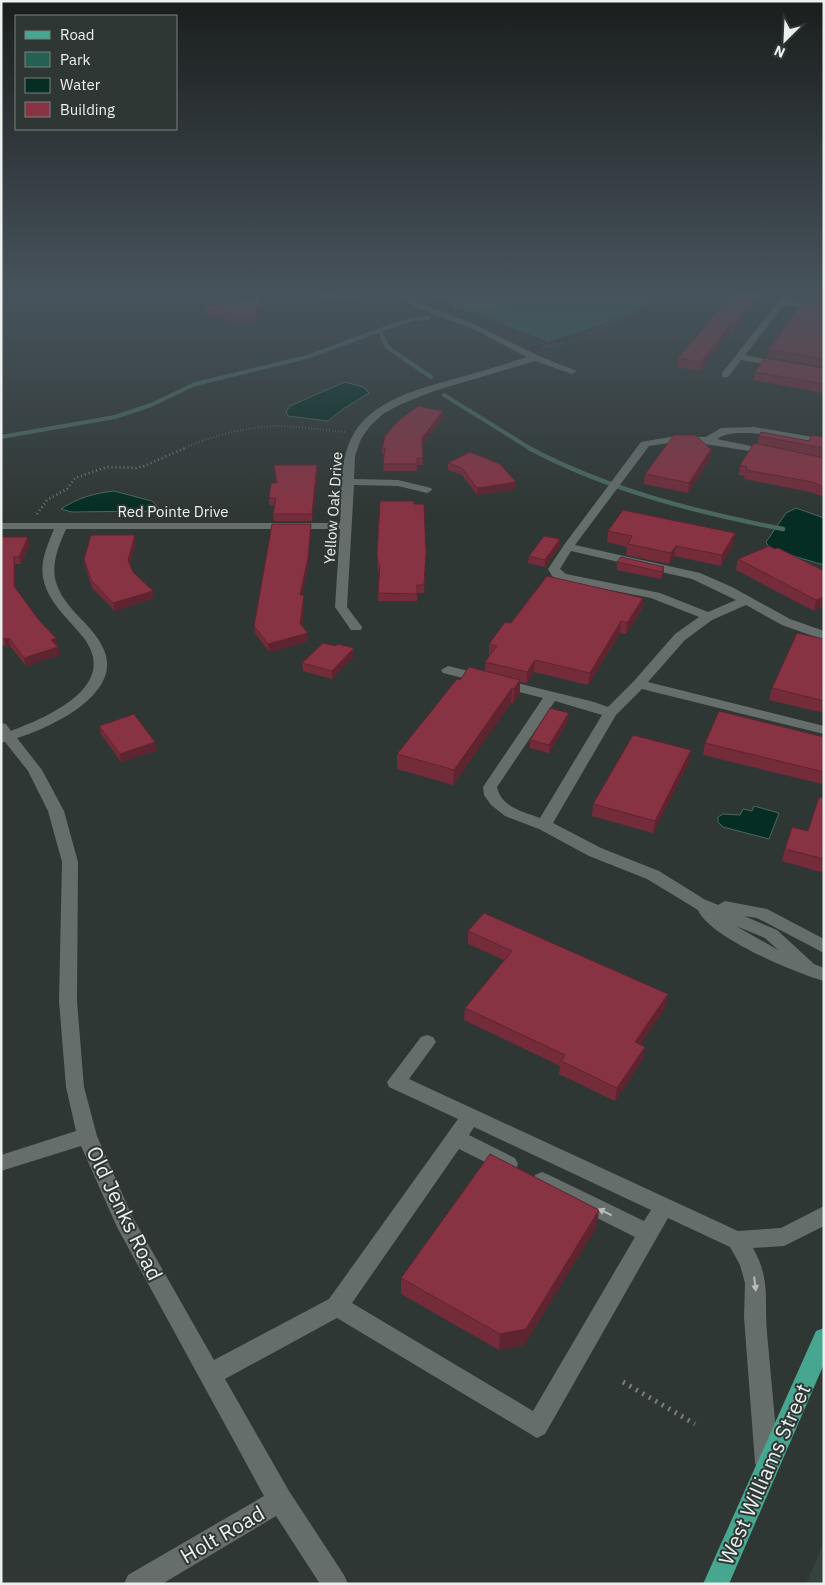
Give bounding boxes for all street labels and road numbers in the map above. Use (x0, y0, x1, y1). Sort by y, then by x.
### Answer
street label: Yellow Oak Drive (320, 451, 346, 565)
street label: Red Pointe Drive (117, 502, 229, 521)
street label: Old Jenks Road (80, 1141, 170, 1285)
street label: West Williams Street (712, 1379, 816, 1569)
street label: Holt Road (175, 1499, 269, 1569)

